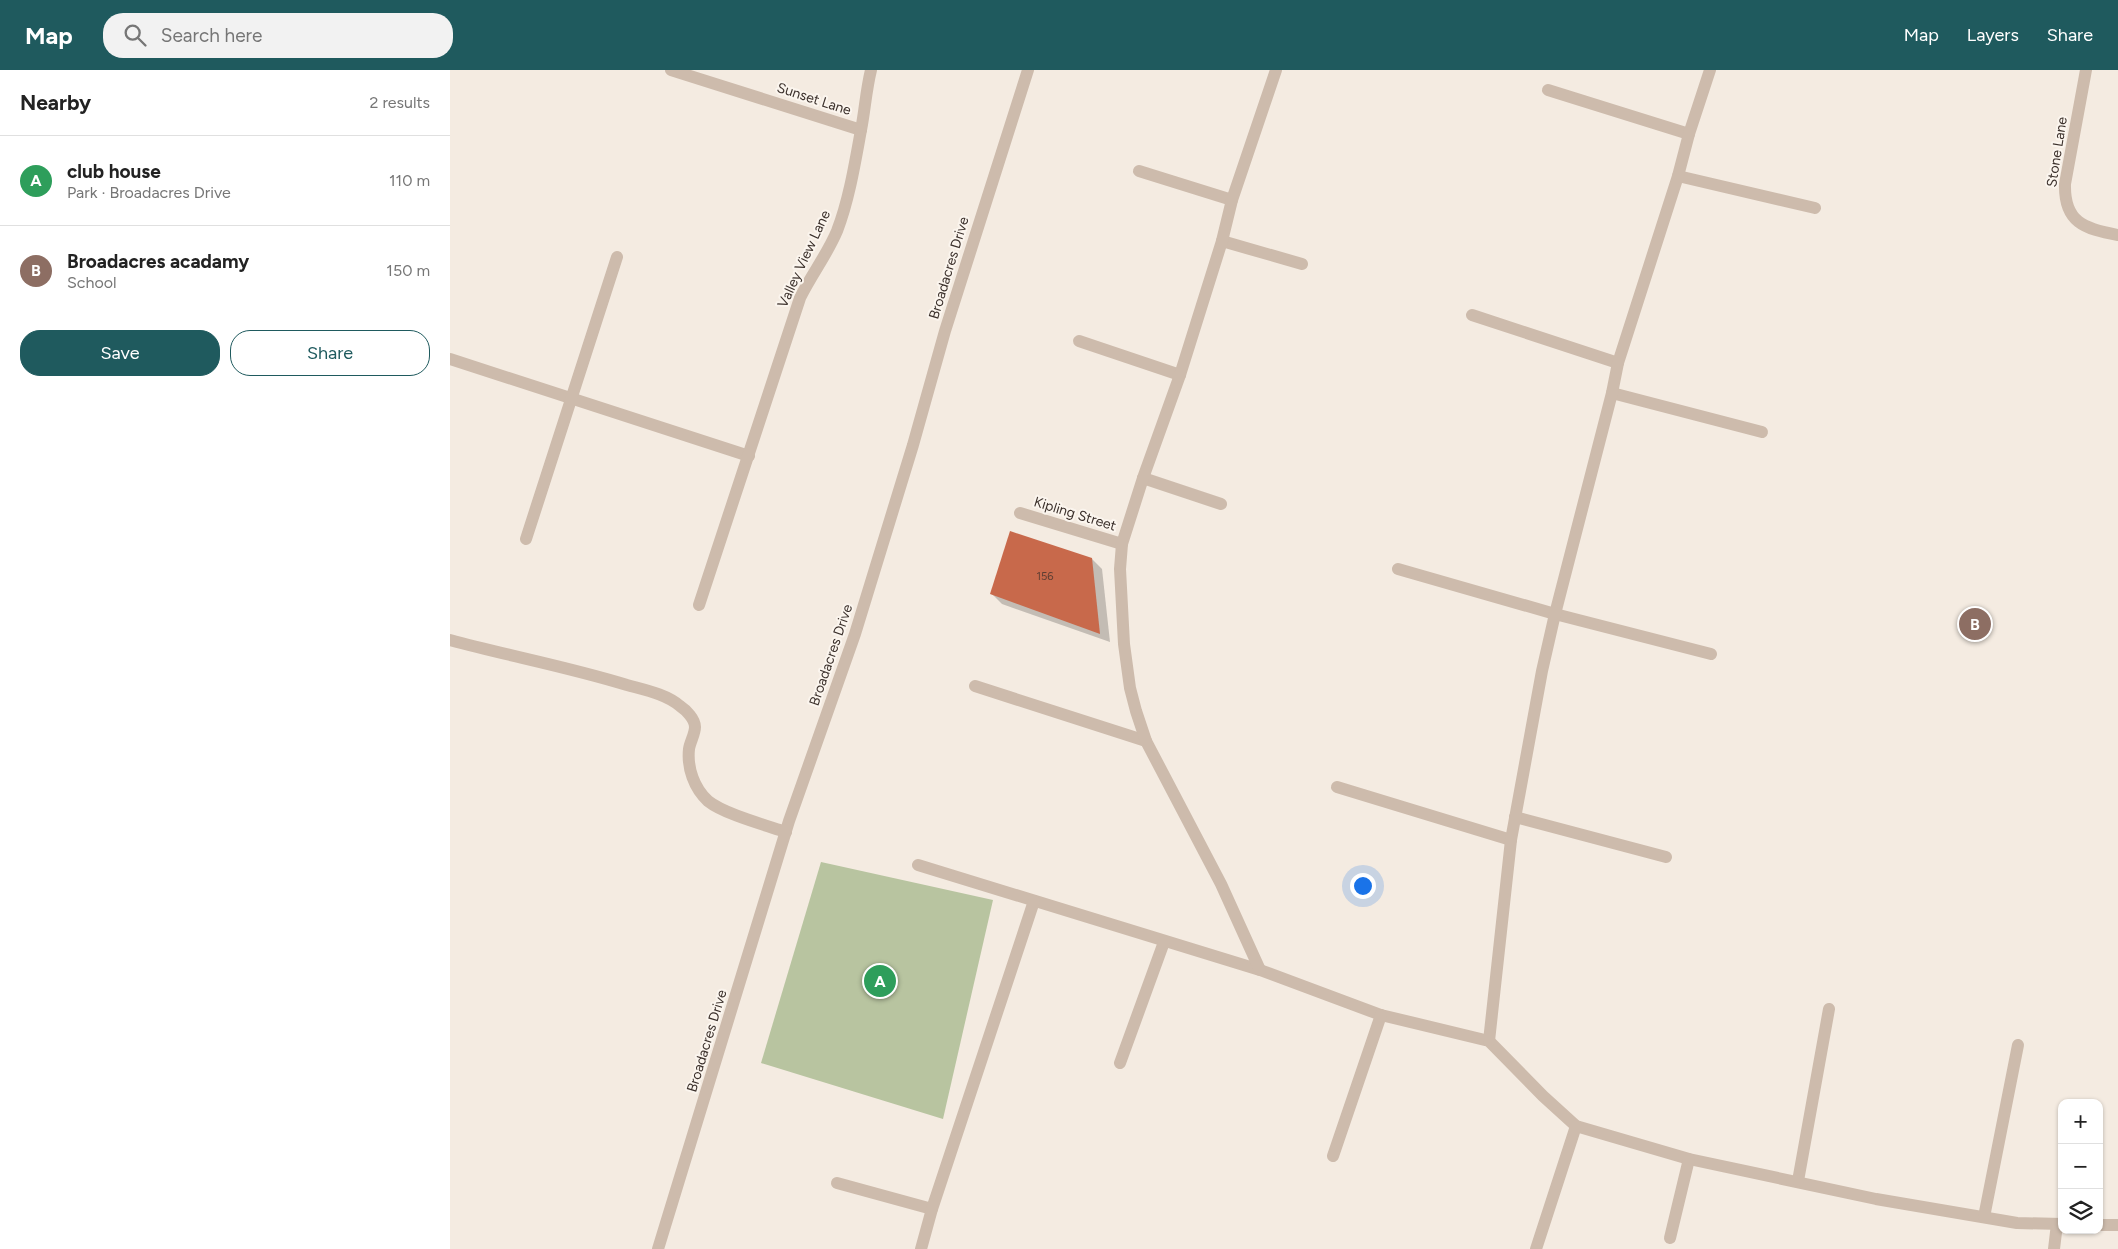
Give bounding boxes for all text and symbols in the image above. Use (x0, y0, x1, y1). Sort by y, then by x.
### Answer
search box (103, 13, 453, 58)
text: Map (25, 21, 73, 50)
icon: search (121, 21, 149, 49)
text: Search here (161, 24, 262, 47)
text: Map (1904, 24, 1939, 46)
text: Layers (1967, 24, 2019, 46)
text: Share (2047, 24, 2093, 46)
street label: Sunset Lane (775, 79, 854, 119)
text: Nearby (20, 90, 91, 115)
text: 2 results (370, 93, 430, 112)
street label: Stone Lane (2043, 115, 2071, 188)
text: club house (67, 160, 161, 183)
text: A (30, 171, 42, 190)
text: 110 m (389, 171, 430, 190)
text: Park · Broadacres Drive (67, 183, 231, 202)
street label: Valley View Lane (774, 207, 834, 310)
street label: Broadacres Drive (925, 214, 973, 321)
text: Broadacres acadamy (67, 250, 249, 273)
text: B (31, 261, 41, 280)
text: 150 m (386, 261, 430, 280)
text: School (67, 273, 117, 292)
button: Save (20, 330, 220, 376)
button: Share (230, 330, 430, 376)
street label: Kipling Street (1032, 493, 1118, 535)
house number: 156 (1036, 570, 1054, 583)
street label: Broadacres Drive (806, 602, 856, 708)
pin: B (1959, 605, 1991, 643)
your location (1350, 873, 1376, 899)
pin: A (864, 962, 896, 1000)
street label: Broadacres Drive (683, 987, 731, 1094)
map controls (2058, 1099, 2103, 1234)
button: + (2058, 1099, 2103, 1144)
button: − (2058, 1144, 2103, 1189)
button: layers (2058, 1189, 2103, 1234)

